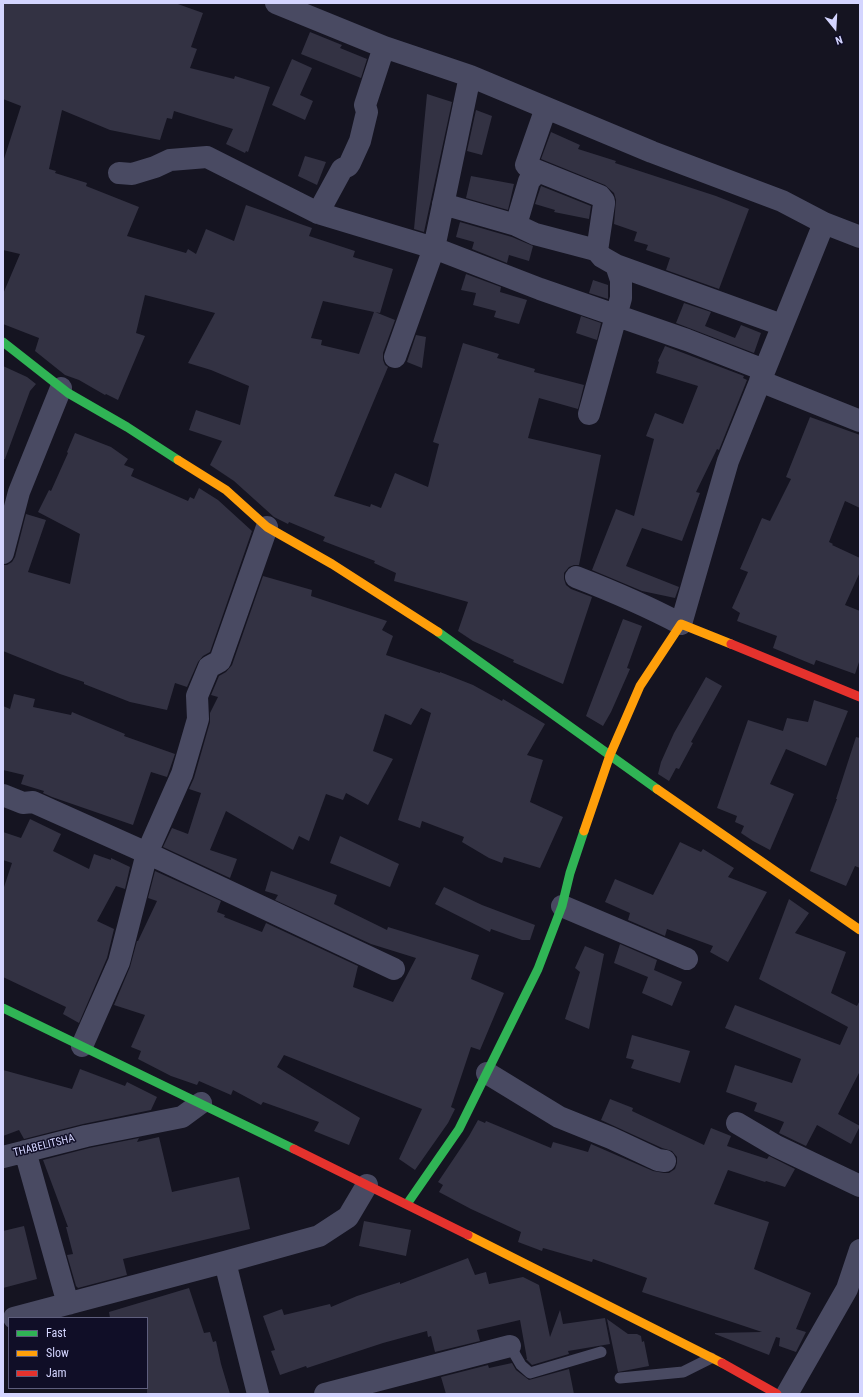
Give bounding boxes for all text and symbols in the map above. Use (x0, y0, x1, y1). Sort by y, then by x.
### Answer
north arrow (815, 8, 855, 48)
text: N (834, 33, 844, 47)
street label: THABELITSHA (12, 1132, 76, 1160)
legend (8, 1317, 148, 1389)
text: Fast (46, 1326, 66, 1340)
text: Slow (46, 1346, 69, 1360)
text: Jam (46, 1366, 67, 1380)

